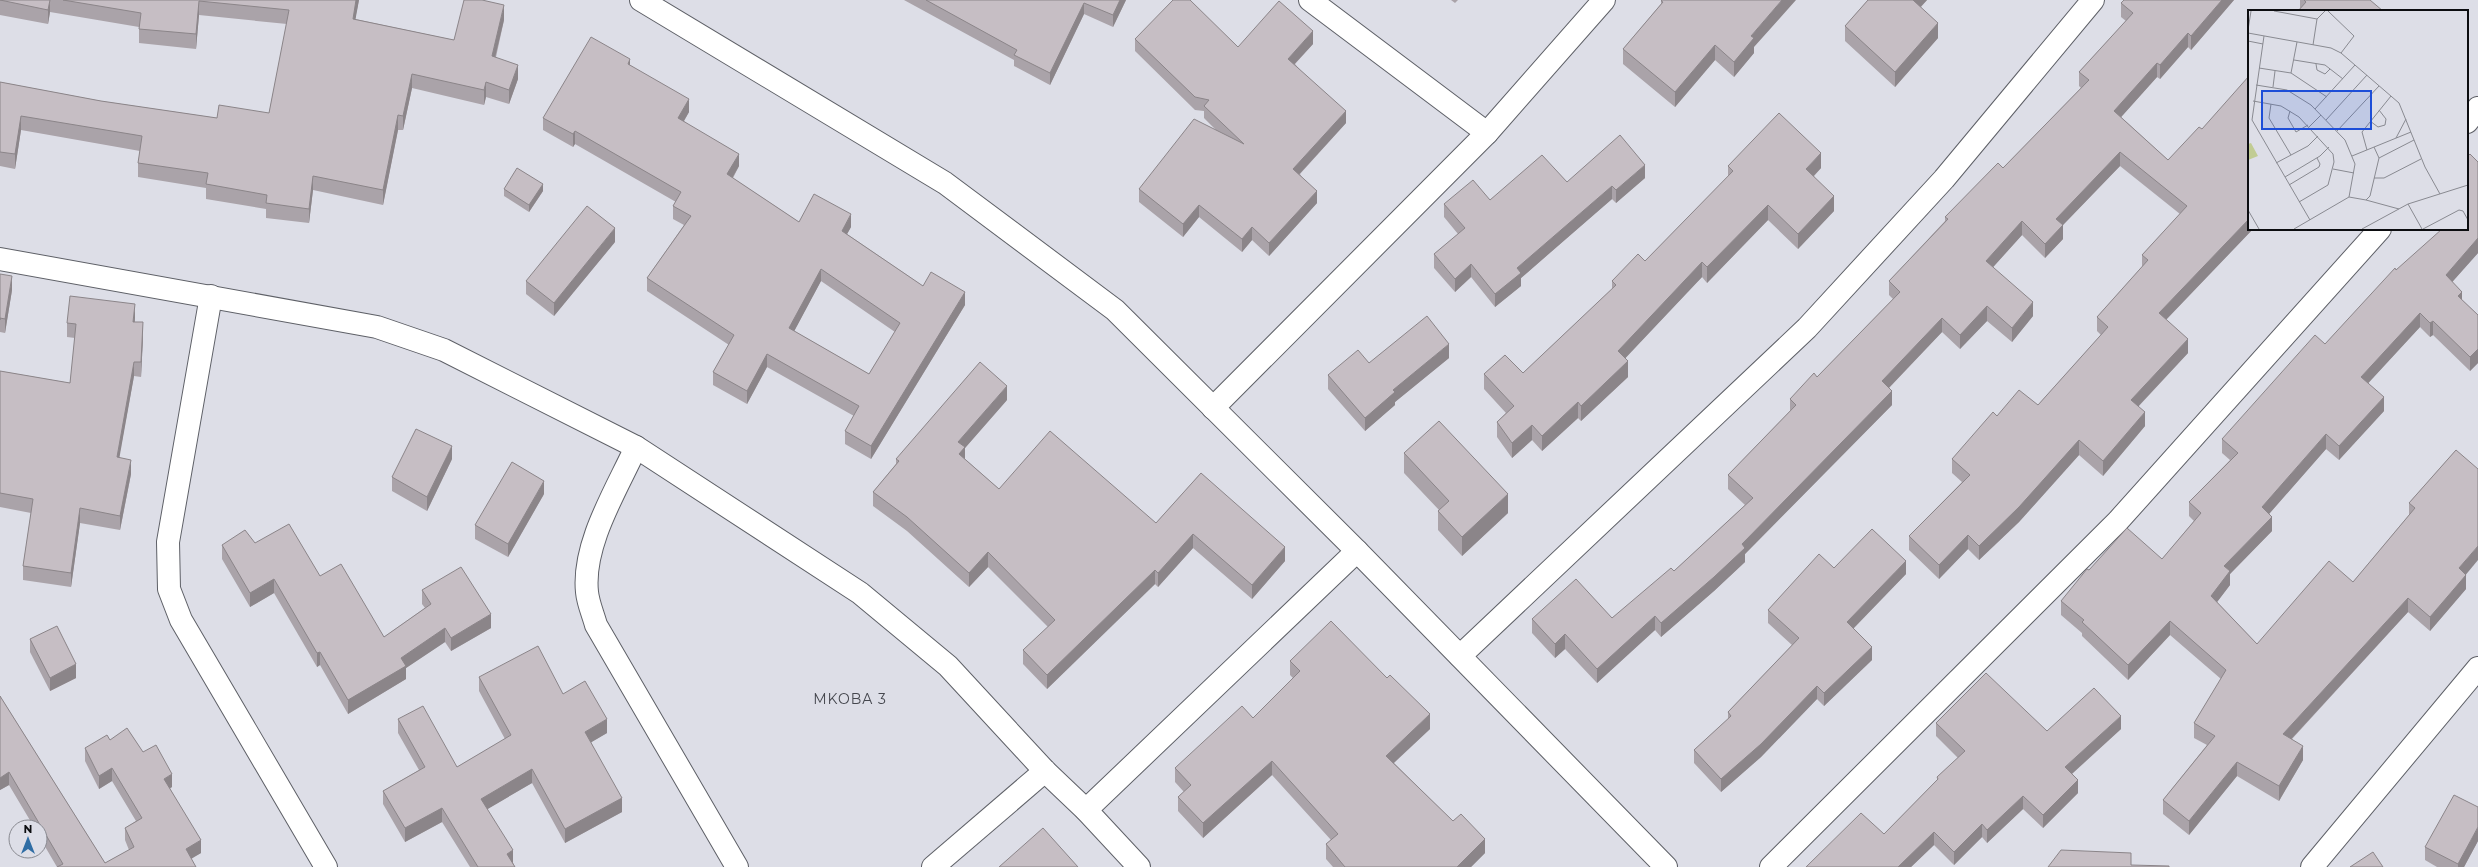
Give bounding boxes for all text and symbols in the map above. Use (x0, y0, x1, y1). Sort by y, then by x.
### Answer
inset map (2248, 10, 2468, 230)
district label: MKOBA 3 (813, 690, 887, 708)
north arrow (8, 819, 48, 859)
text: N (24, 822, 32, 836)

